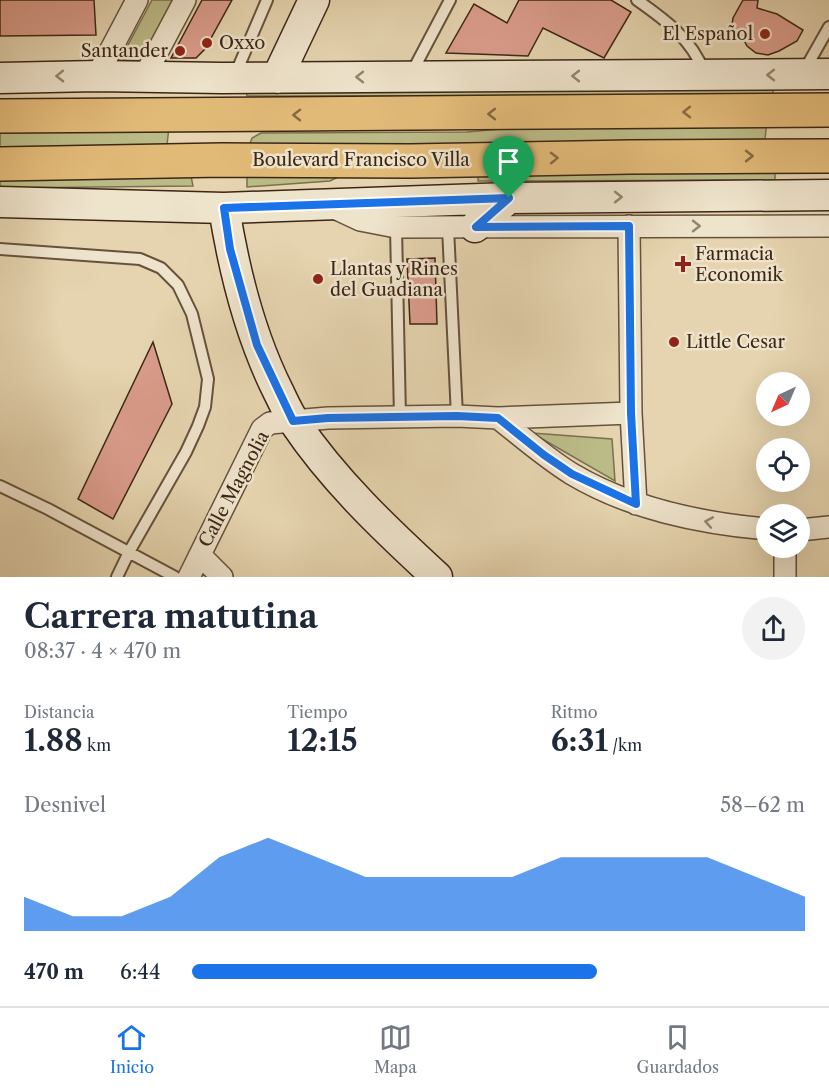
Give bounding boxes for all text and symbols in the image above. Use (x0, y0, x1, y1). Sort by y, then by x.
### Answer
place label: El Español (662, 23, 753, 45)
marker: El Español (758, 27, 772, 41)
place label: Oxxo (219, 32, 265, 54)
marker: Oxxo (200, 36, 214, 50)
place label: Santander (81, 40, 168, 62)
marker: Santander (173, 44, 187, 58)
one-way arrow (766, 69, 775, 81)
one-way arrow (55, 70, 64, 83)
one-way arrow (571, 70, 580, 82)
one-way arrow (355, 71, 364, 83)
one-way arrow (682, 106, 691, 118)
one-way arrow (487, 108, 496, 120)
one-way arrow (292, 109, 301, 121)
pin (483, 136, 534, 198)
icon: arrive (492, 145, 525, 178)
street label: Boulevard Francisco Villa (252, 149, 470, 171)
one-way arrow (744, 150, 753, 162)
one-way arrow (549, 152, 558, 164)
one-way arrow (613, 191, 622, 203)
one-way arrow (692, 220, 701, 232)
place label: Farmacia Economik (695, 243, 784, 286)
marker: Farmacia Economik (676, 257, 690, 271)
place label: Llantas y Rines del Guadiana (330, 258, 458, 301)
marker: Llantas y Rines del Guadiana (311, 272, 325, 286)
place label: Little Cesar (686, 331, 786, 353)
marker: Little Cesar (667, 335, 681, 349)
north arrow (756, 372, 810, 426)
map controls (756, 372, 810, 558)
street label: Calle Magnolia (194, 427, 274, 551)
button: locate (756, 438, 810, 492)
button: layers (756, 504, 810, 558)
one-way arrow (704, 516, 713, 528)
text: Carrera matutina (24, 596, 318, 637)
button: share (742, 597, 805, 660)
text: 08:37 · 4 × 470 m (24, 639, 181, 663)
text: Distancia (24, 702, 95, 722)
text: Tiempo (287, 702, 347, 722)
text: Ritmo (551, 702, 598, 722)
text: 1.88 (24, 722, 83, 759)
text: 12:15 (287, 722, 358, 759)
text: 6:31 (551, 722, 608, 759)
text: km (83, 735, 111, 755)
text: /km (608, 735, 642, 755)
text: Desnivel (24, 793, 106, 817)
text: 58–62 m (720, 793, 805, 817)
text: 470 m (24, 960, 84, 984)
text: 6:44 (120, 960, 160, 984)
tab: Inicio (110, 1021, 154, 1077)
tab: Mapa (374, 1021, 417, 1077)
tab: Guardados (637, 1021, 719, 1077)

